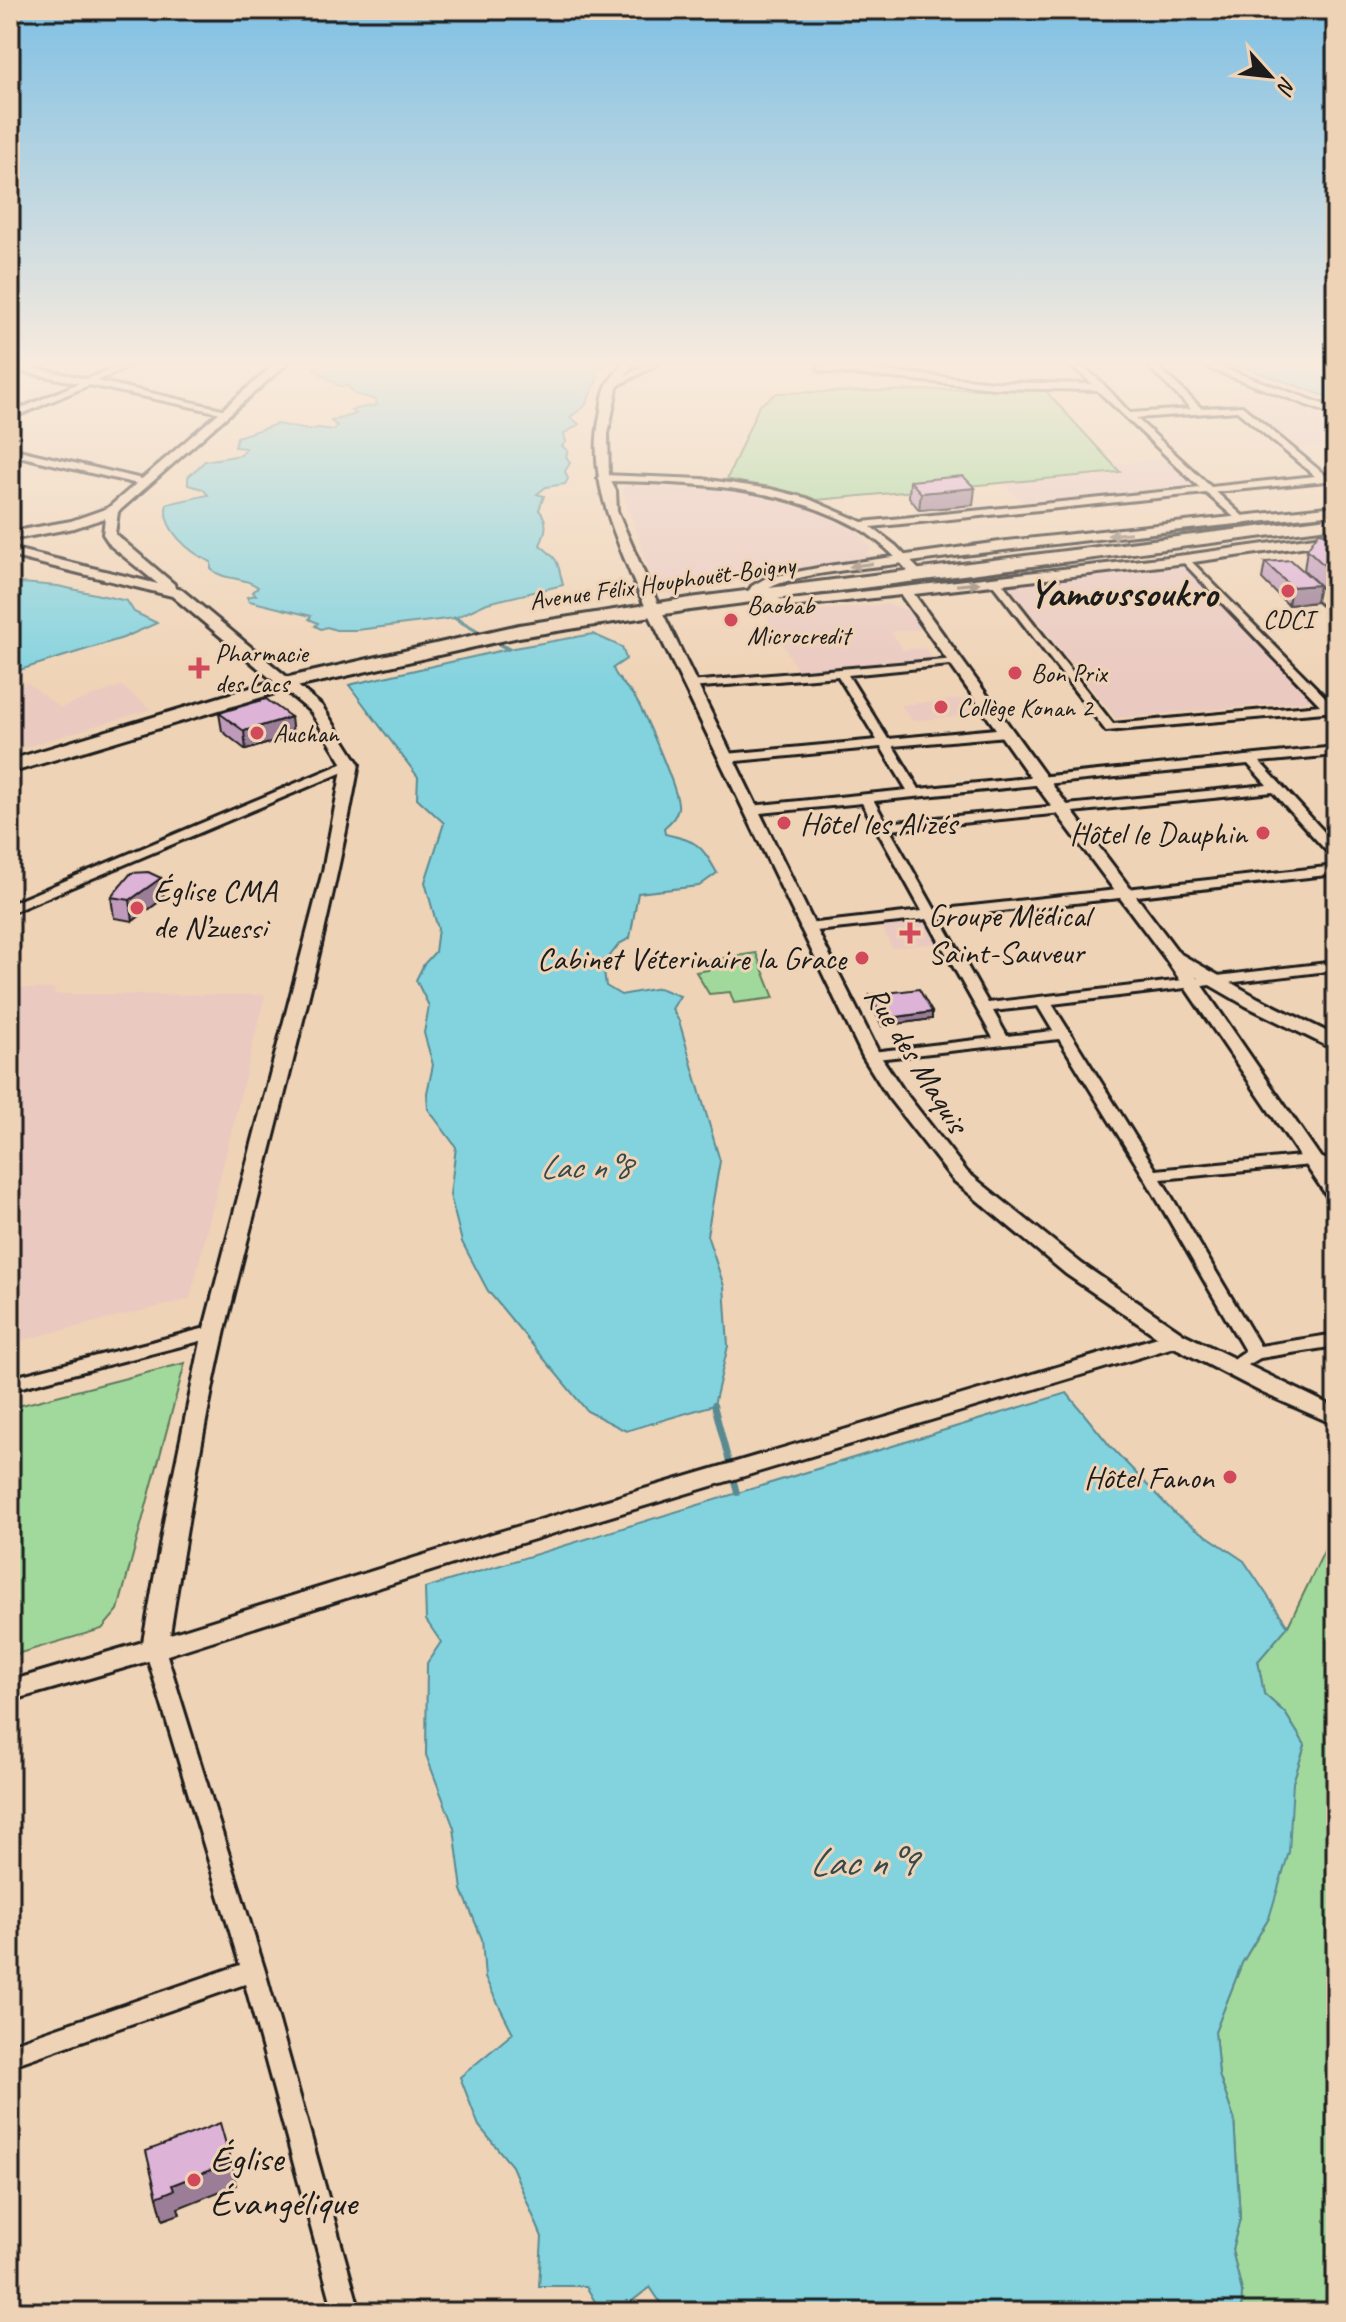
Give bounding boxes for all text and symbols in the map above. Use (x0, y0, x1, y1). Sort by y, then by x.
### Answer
north arrow (1230, 36, 1310, 116)
text: N (1270, 72, 1302, 100)
one-way arrow (1106, 527, 1131, 540)
street label: Avenue Félix Houphouët-Boigny (527, 547, 799, 617)
one-way arrow (848, 559, 873, 572)
district label: Yamoussoukro (1029, 568, 1220, 618)
one-way arrow (956, 578, 981, 591)
marker: CDCI (1279, 582, 1297, 600)
place label: Baobab Microcredit (747, 589, 853, 652)
place label: CDCI (1263, 603, 1319, 636)
marker: Baobab Microcredit (722, 611, 740, 629)
place label: Pharmacie des Lacs (215, 637, 310, 700)
place label: Bon Prix (1031, 657, 1109, 690)
marker: Pharmacie des Lacs (190, 659, 208, 677)
marker: Bon Prix (1006, 664, 1024, 682)
place label: Collège Konan 2 (957, 691, 1095, 724)
marker: Collège Konan 2 (932, 698, 950, 716)
place label: Auchan (273, 717, 340, 750)
marker: Auchan (248, 724, 266, 742)
place label: Hôtel les Alizés (800, 803, 960, 844)
place label: Hôtel le Dauphin (1070, 813, 1249, 854)
marker: Hôtel les Alizés (775, 814, 793, 832)
marker: Hôtel le Dauphin (1254, 824, 1272, 842)
place label: Église CMA de N’zuessi (153, 870, 278, 948)
place label: Groupe Médical Saint-Sauveur (928, 895, 1096, 973)
marker: Église CMA de N’zuessi (128, 899, 146, 917)
marker: Groupe Médical Saint-Sauveur (899, 922, 921, 944)
place label: Cabinet Véterinaire la Grace (537, 938, 849, 979)
marker: Cabinet Véterinaire la Grace (853, 949, 871, 967)
street label: Rue des Maquis (855, 978, 979, 1143)
water label: Lac n°8 (540, 1145, 637, 1188)
place label: Hôtel Fanon (1084, 1457, 1216, 1498)
marker: Hôtel Fanon (1221, 1468, 1239, 1486)
water label: Lac n°9 (809, 1837, 923, 1887)
place label: Église Évangélique (210, 2135, 359, 2226)
marker: Église Évangélique (185, 2171, 203, 2189)

